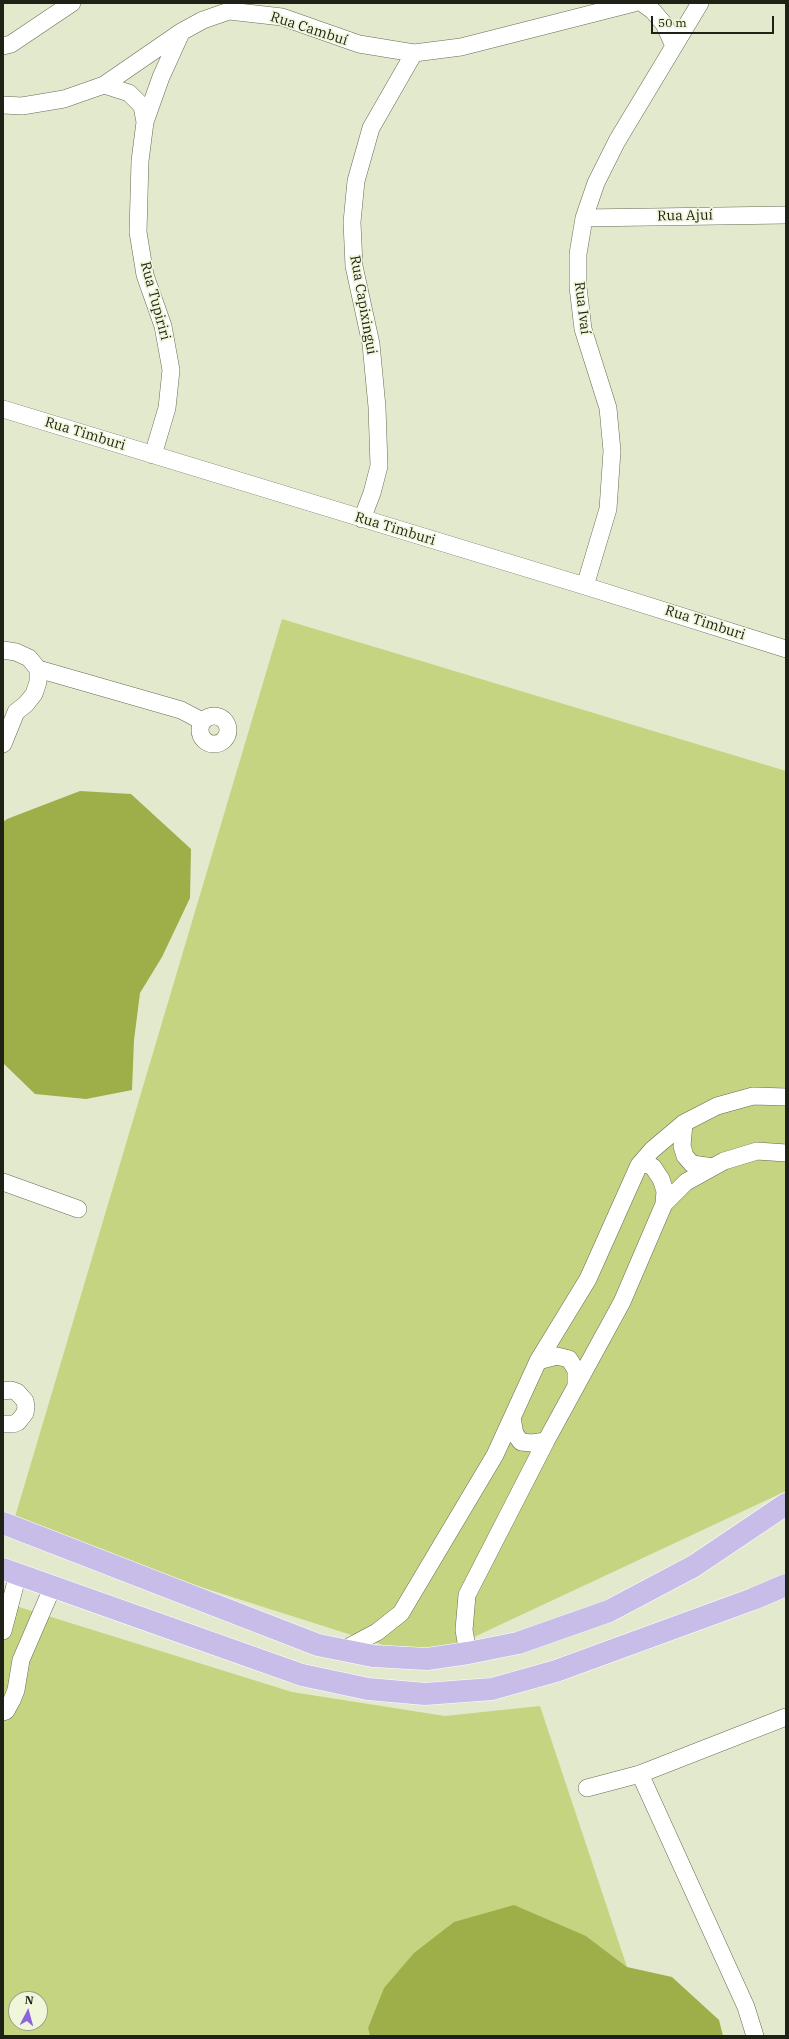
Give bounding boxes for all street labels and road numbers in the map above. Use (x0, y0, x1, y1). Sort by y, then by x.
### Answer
street label: Rua Cambuí (268, 9, 350, 49)
street label: Rua Ajuí (657, 207, 713, 225)
street label: Rua Capixingui (346, 254, 380, 356)
street label: Rua Tupiriri (136, 260, 174, 342)
street label: Rua Ivaí (570, 281, 594, 335)
street label: Rua Timburi (43, 414, 127, 454)
street label: Rua Timburi (353, 509, 437, 549)
street label: Rua Timburi (663, 602, 747, 644)

